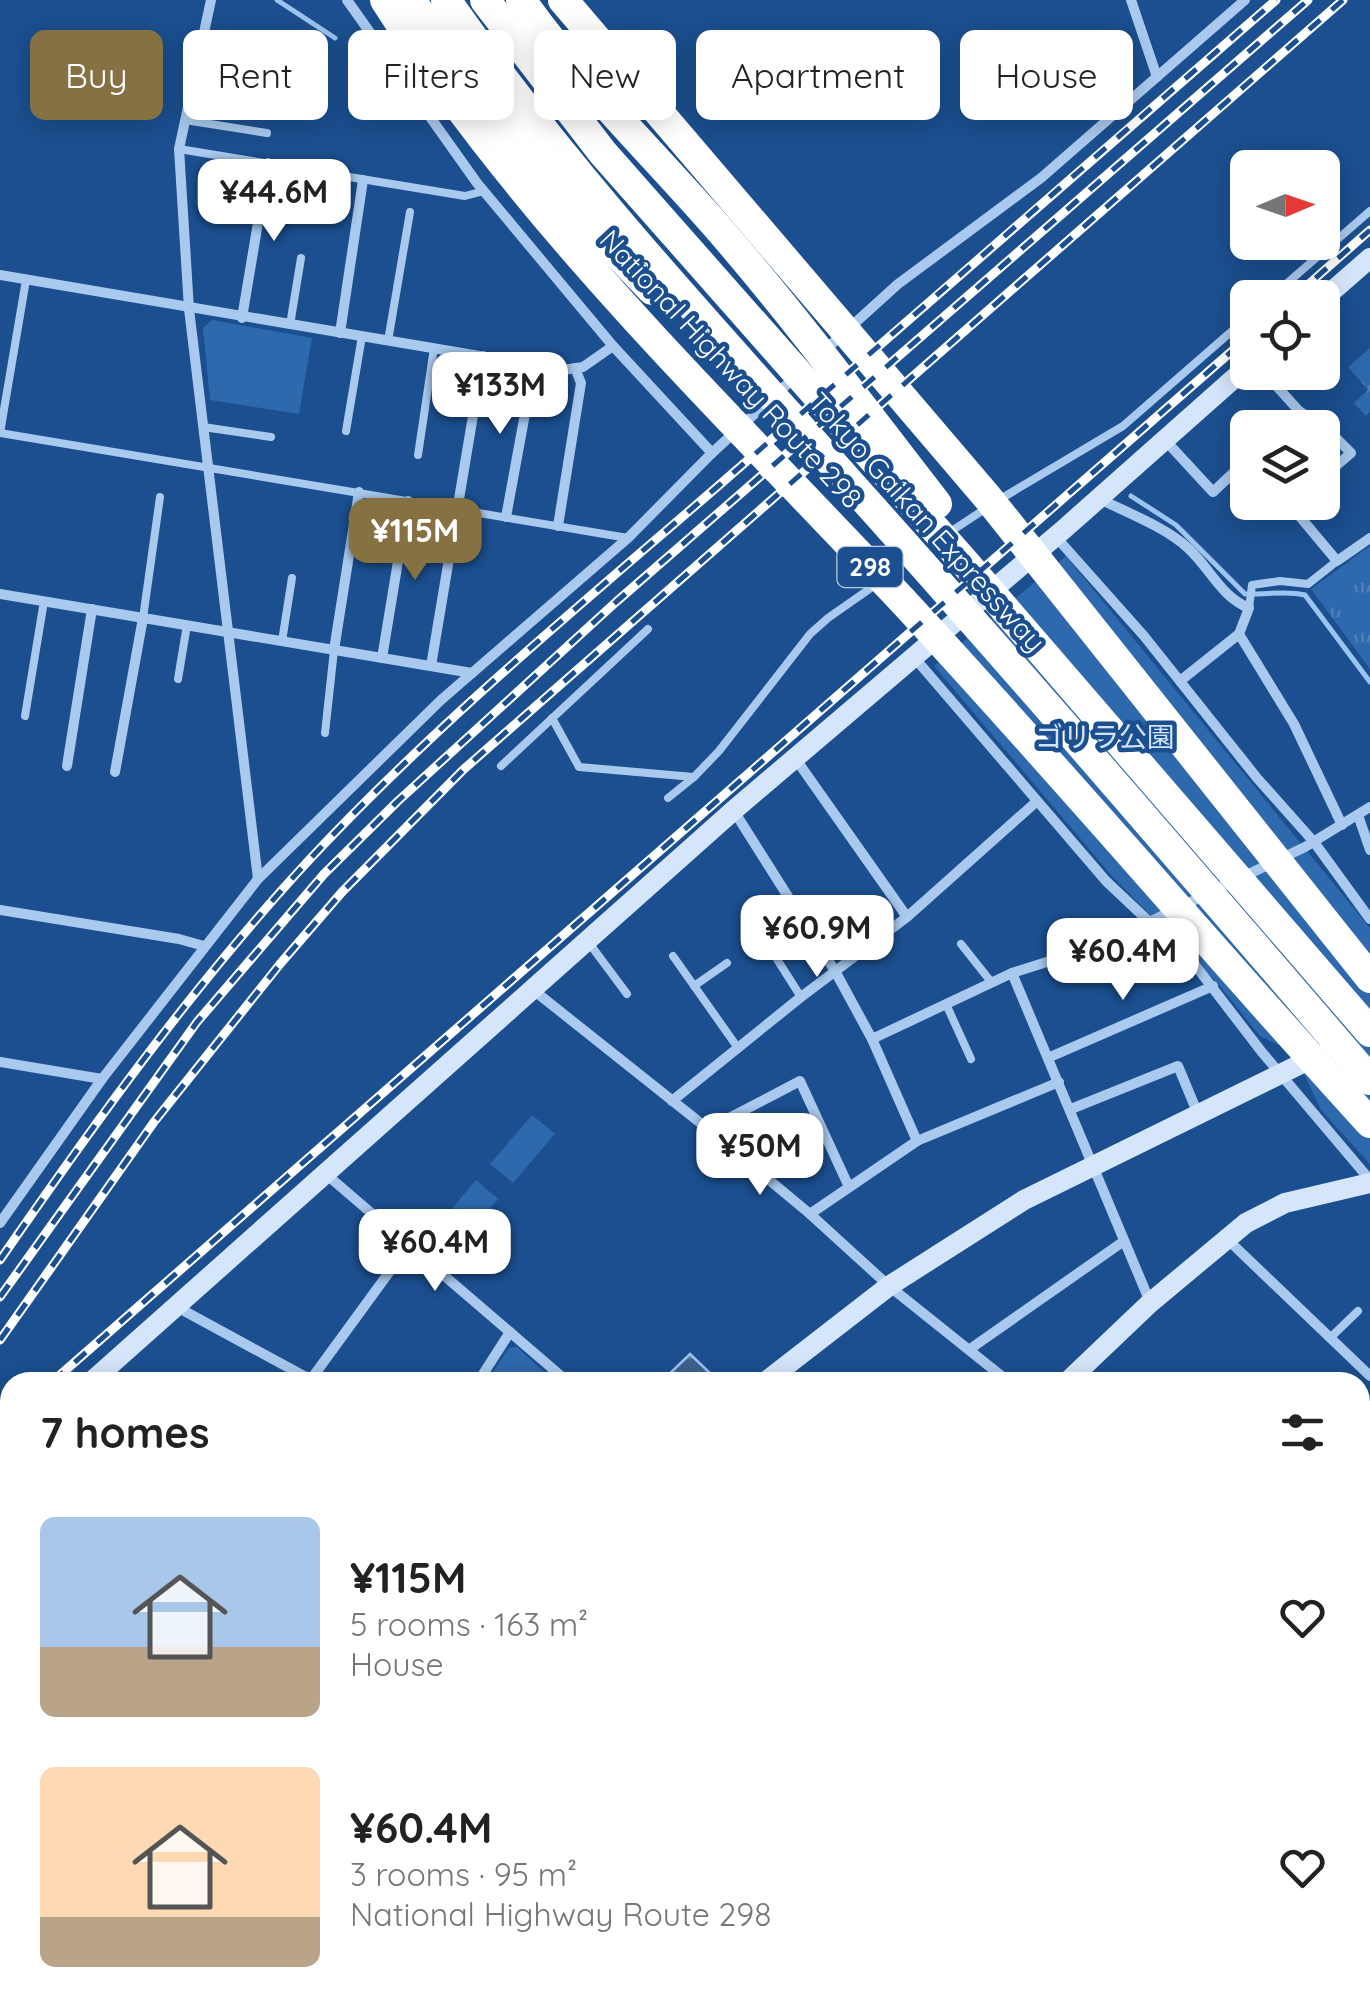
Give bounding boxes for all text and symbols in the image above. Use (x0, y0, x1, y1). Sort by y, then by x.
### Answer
chip: Buy (30, 30, 163, 120)
chip: Rent (183, 30, 328, 120)
chip: Filters (348, 30, 514, 120)
chip: New (534, 30, 676, 120)
chip: Apartment (696, 30, 940, 120)
chip: House (960, 30, 1133, 120)
north arrow (1230, 150, 1340, 260)
map controls (1230, 150, 1340, 520)
pin: ¥44.6M (193, 159, 355, 244)
text: ¥44.6M (220, 171, 328, 211)
street label: National Highway Route 298 (593, 222, 870, 515)
button: locate (1230, 280, 1340, 390)
pin: ¥133M (430, 352, 570, 437)
text: ¥133M (454, 364, 546, 404)
street label: Tokyo Gaikan Expressway (802, 385, 1053, 659)
button: layers (1230, 410, 1340, 520)
pin: ¥115M (345, 498, 485, 583)
text: ¥115M (371, 510, 459, 550)
road number: 298 (838, 547, 902, 587)
park label: ゴリラ公園 (1035, 719, 1175, 754)
pin: ¥60.9M (736, 895, 898, 980)
text: ¥60.9M (763, 907, 871, 947)
pin: ¥60.4M (1042, 918, 1204, 1003)
text: ¥60.4M (1069, 930, 1177, 970)
pin: ¥50M (701, 1113, 819, 1198)
text: ¥50M (718, 1125, 802, 1165)
pin: ¥60.4M (354, 1209, 516, 1294)
text: ¥60.4M (381, 1221, 489, 1261)
icon: filters (1275, 1405, 1330, 1460)
text: 7 homes (40, 1406, 209, 1459)
text: ¥115M (350, 1551, 466, 1604)
icon: home (120, 1557, 240, 1677)
icon: heart (1275, 1590, 1330, 1645)
text: 5 rooms · 163 m² (350, 1604, 588, 1644)
text: House (350, 1644, 444, 1684)
text: ¥60.4M (350, 1801, 492, 1854)
icon: home (120, 1807, 240, 1927)
icon: heart (1275, 1840, 1330, 1895)
text: 3 rooms · 95 m² (350, 1854, 577, 1894)
text: National Highway Route 298 (350, 1894, 771, 1934)

